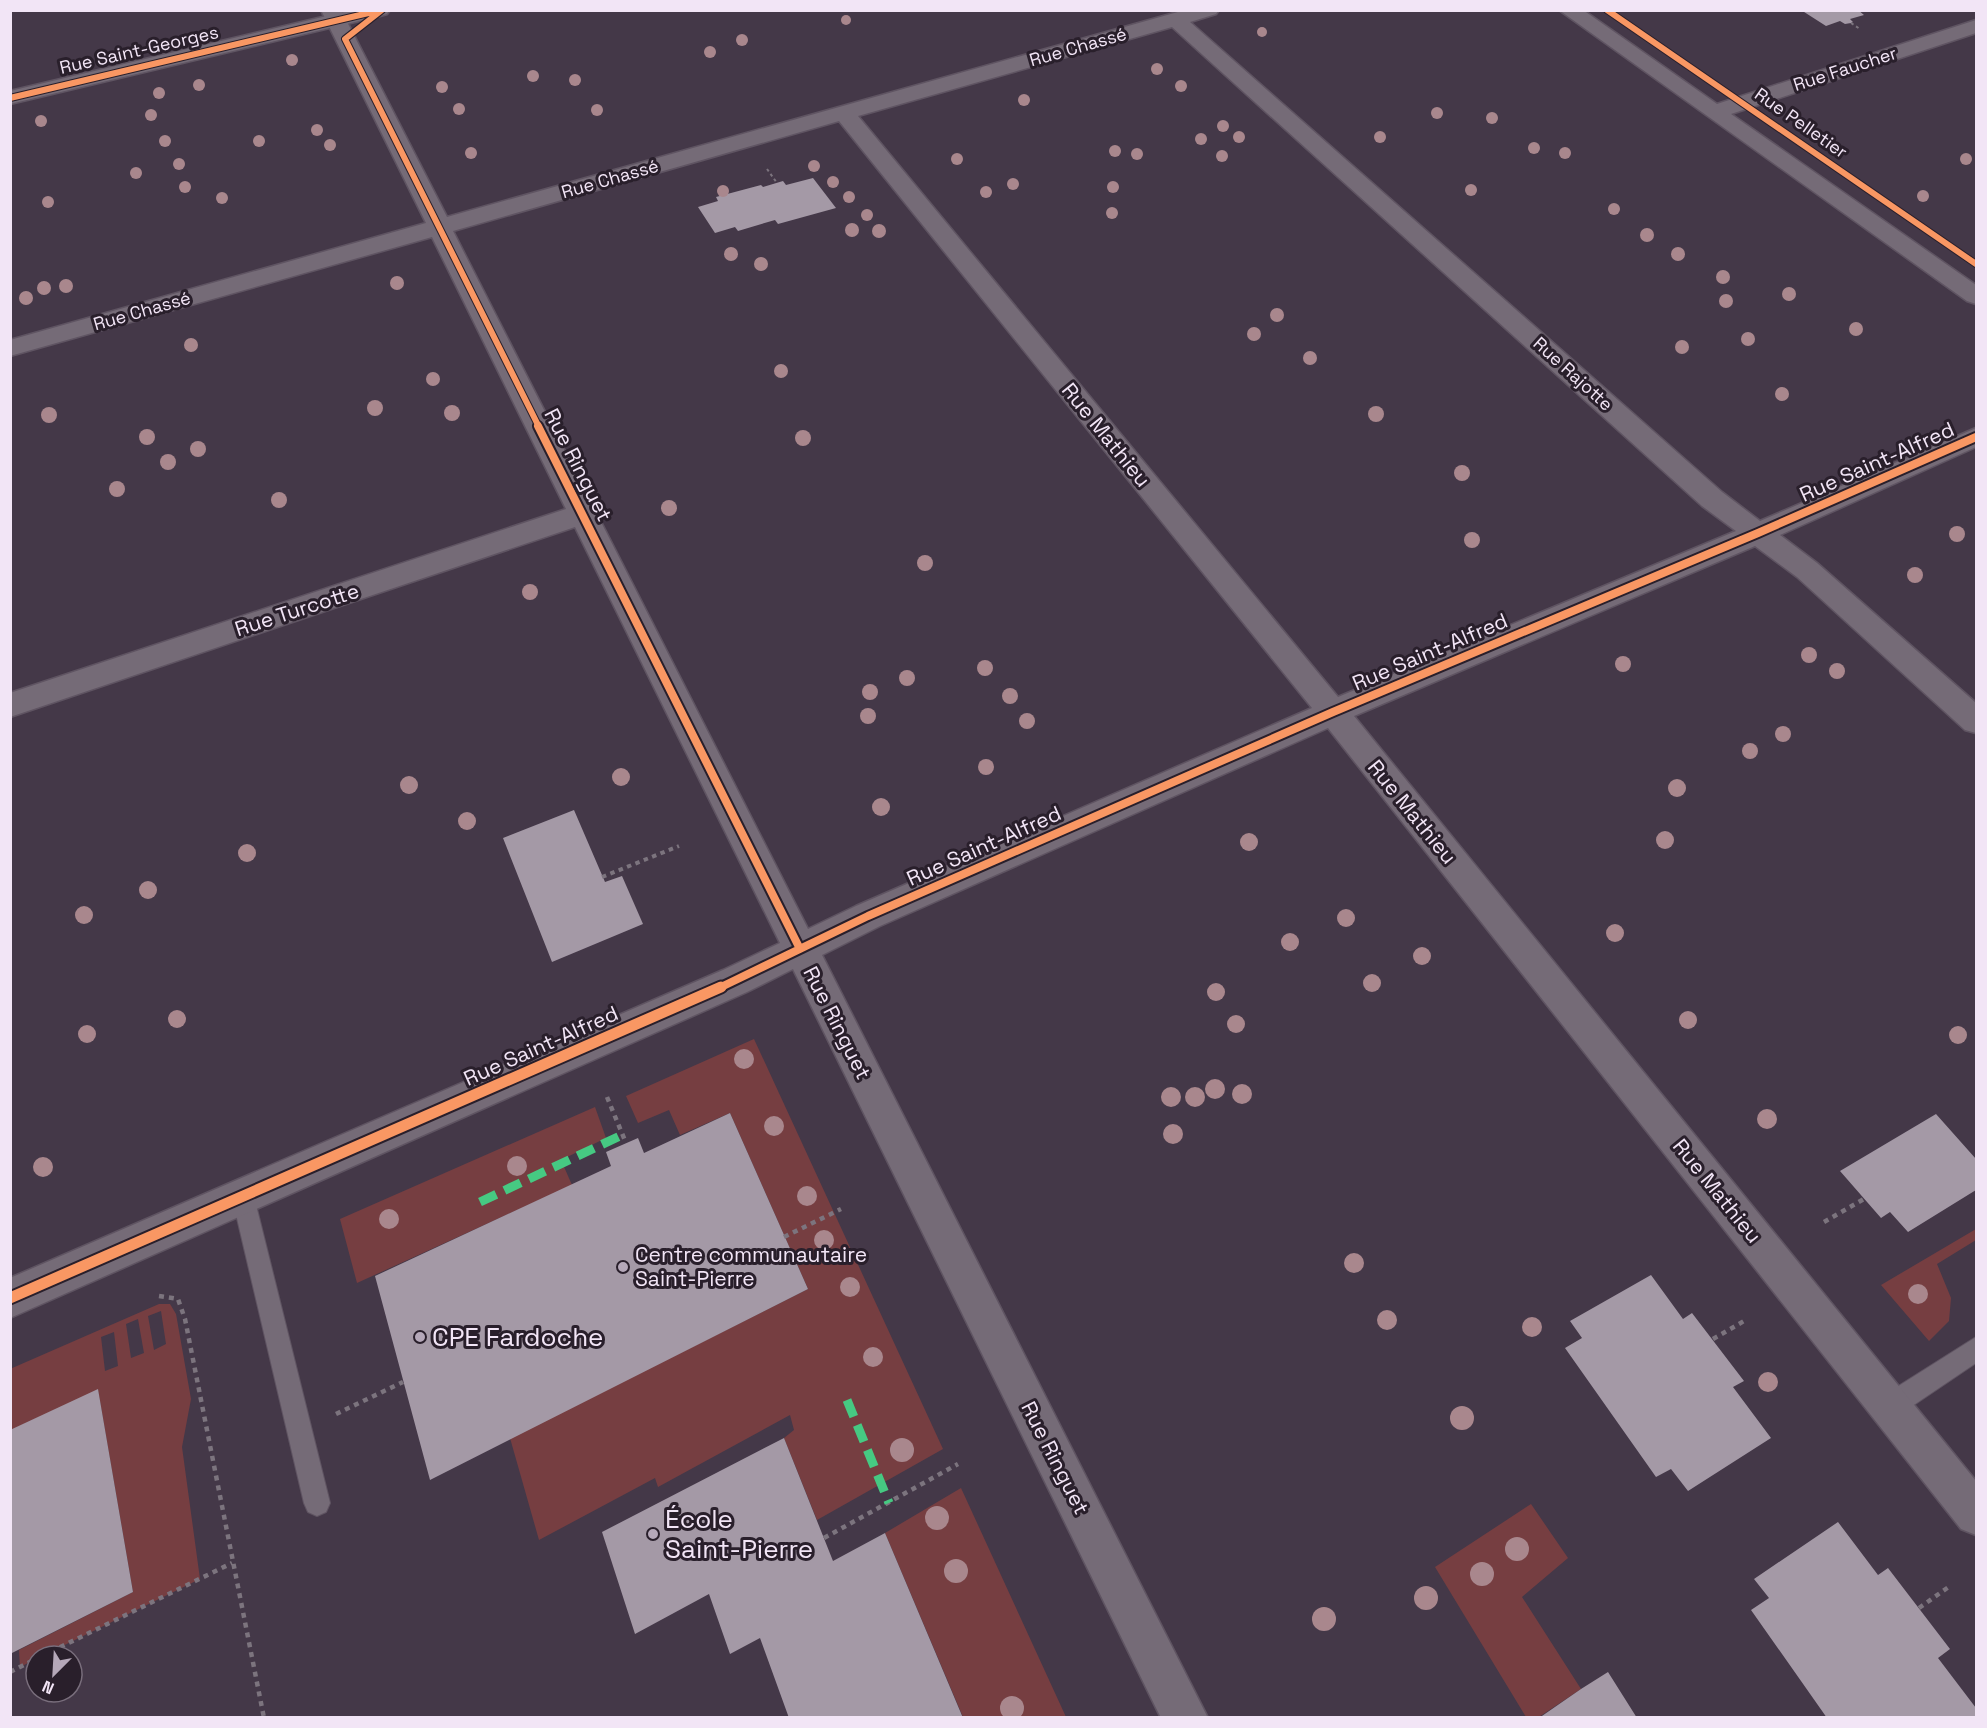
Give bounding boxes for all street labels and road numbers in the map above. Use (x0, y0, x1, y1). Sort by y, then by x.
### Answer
street label: Rue Saint-Georges (57, 20, 221, 79)
street label: Rue Chassé (1027, 22, 1129, 71)
street label: Rue Faucher (1790, 41, 1900, 96)
street label: Rue Pelletier (1750, 82, 1852, 163)
street label: Rue Chassé (559, 154, 661, 203)
street label: Rue Chassé (91, 286, 193, 335)
street label: Rue Rajotte (1529, 332, 1618, 416)
street label: Rue Mathieu (1056, 377, 1157, 492)
street label: Rue Ringuet (538, 404, 618, 526)
street label: Rue Saint-Alfred (1795, 415, 1958, 508)
street label: Rue Turcotte (231, 577, 362, 642)
street label: Rue Saint-Alfred (1348, 607, 1512, 696)
street label: Rue Mathieu (1362, 754, 1463, 869)
street label: Rue Saint-Alfred (902, 799, 1065, 892)
street label: Rue Ringuet (797, 962, 877, 1084)
street label: Rue Saint-Alfred (459, 999, 622, 1092)
street label: Rue Mathieu (1667, 1133, 1768, 1248)
street label: Rue Ringuet (1015, 1397, 1095, 1519)

